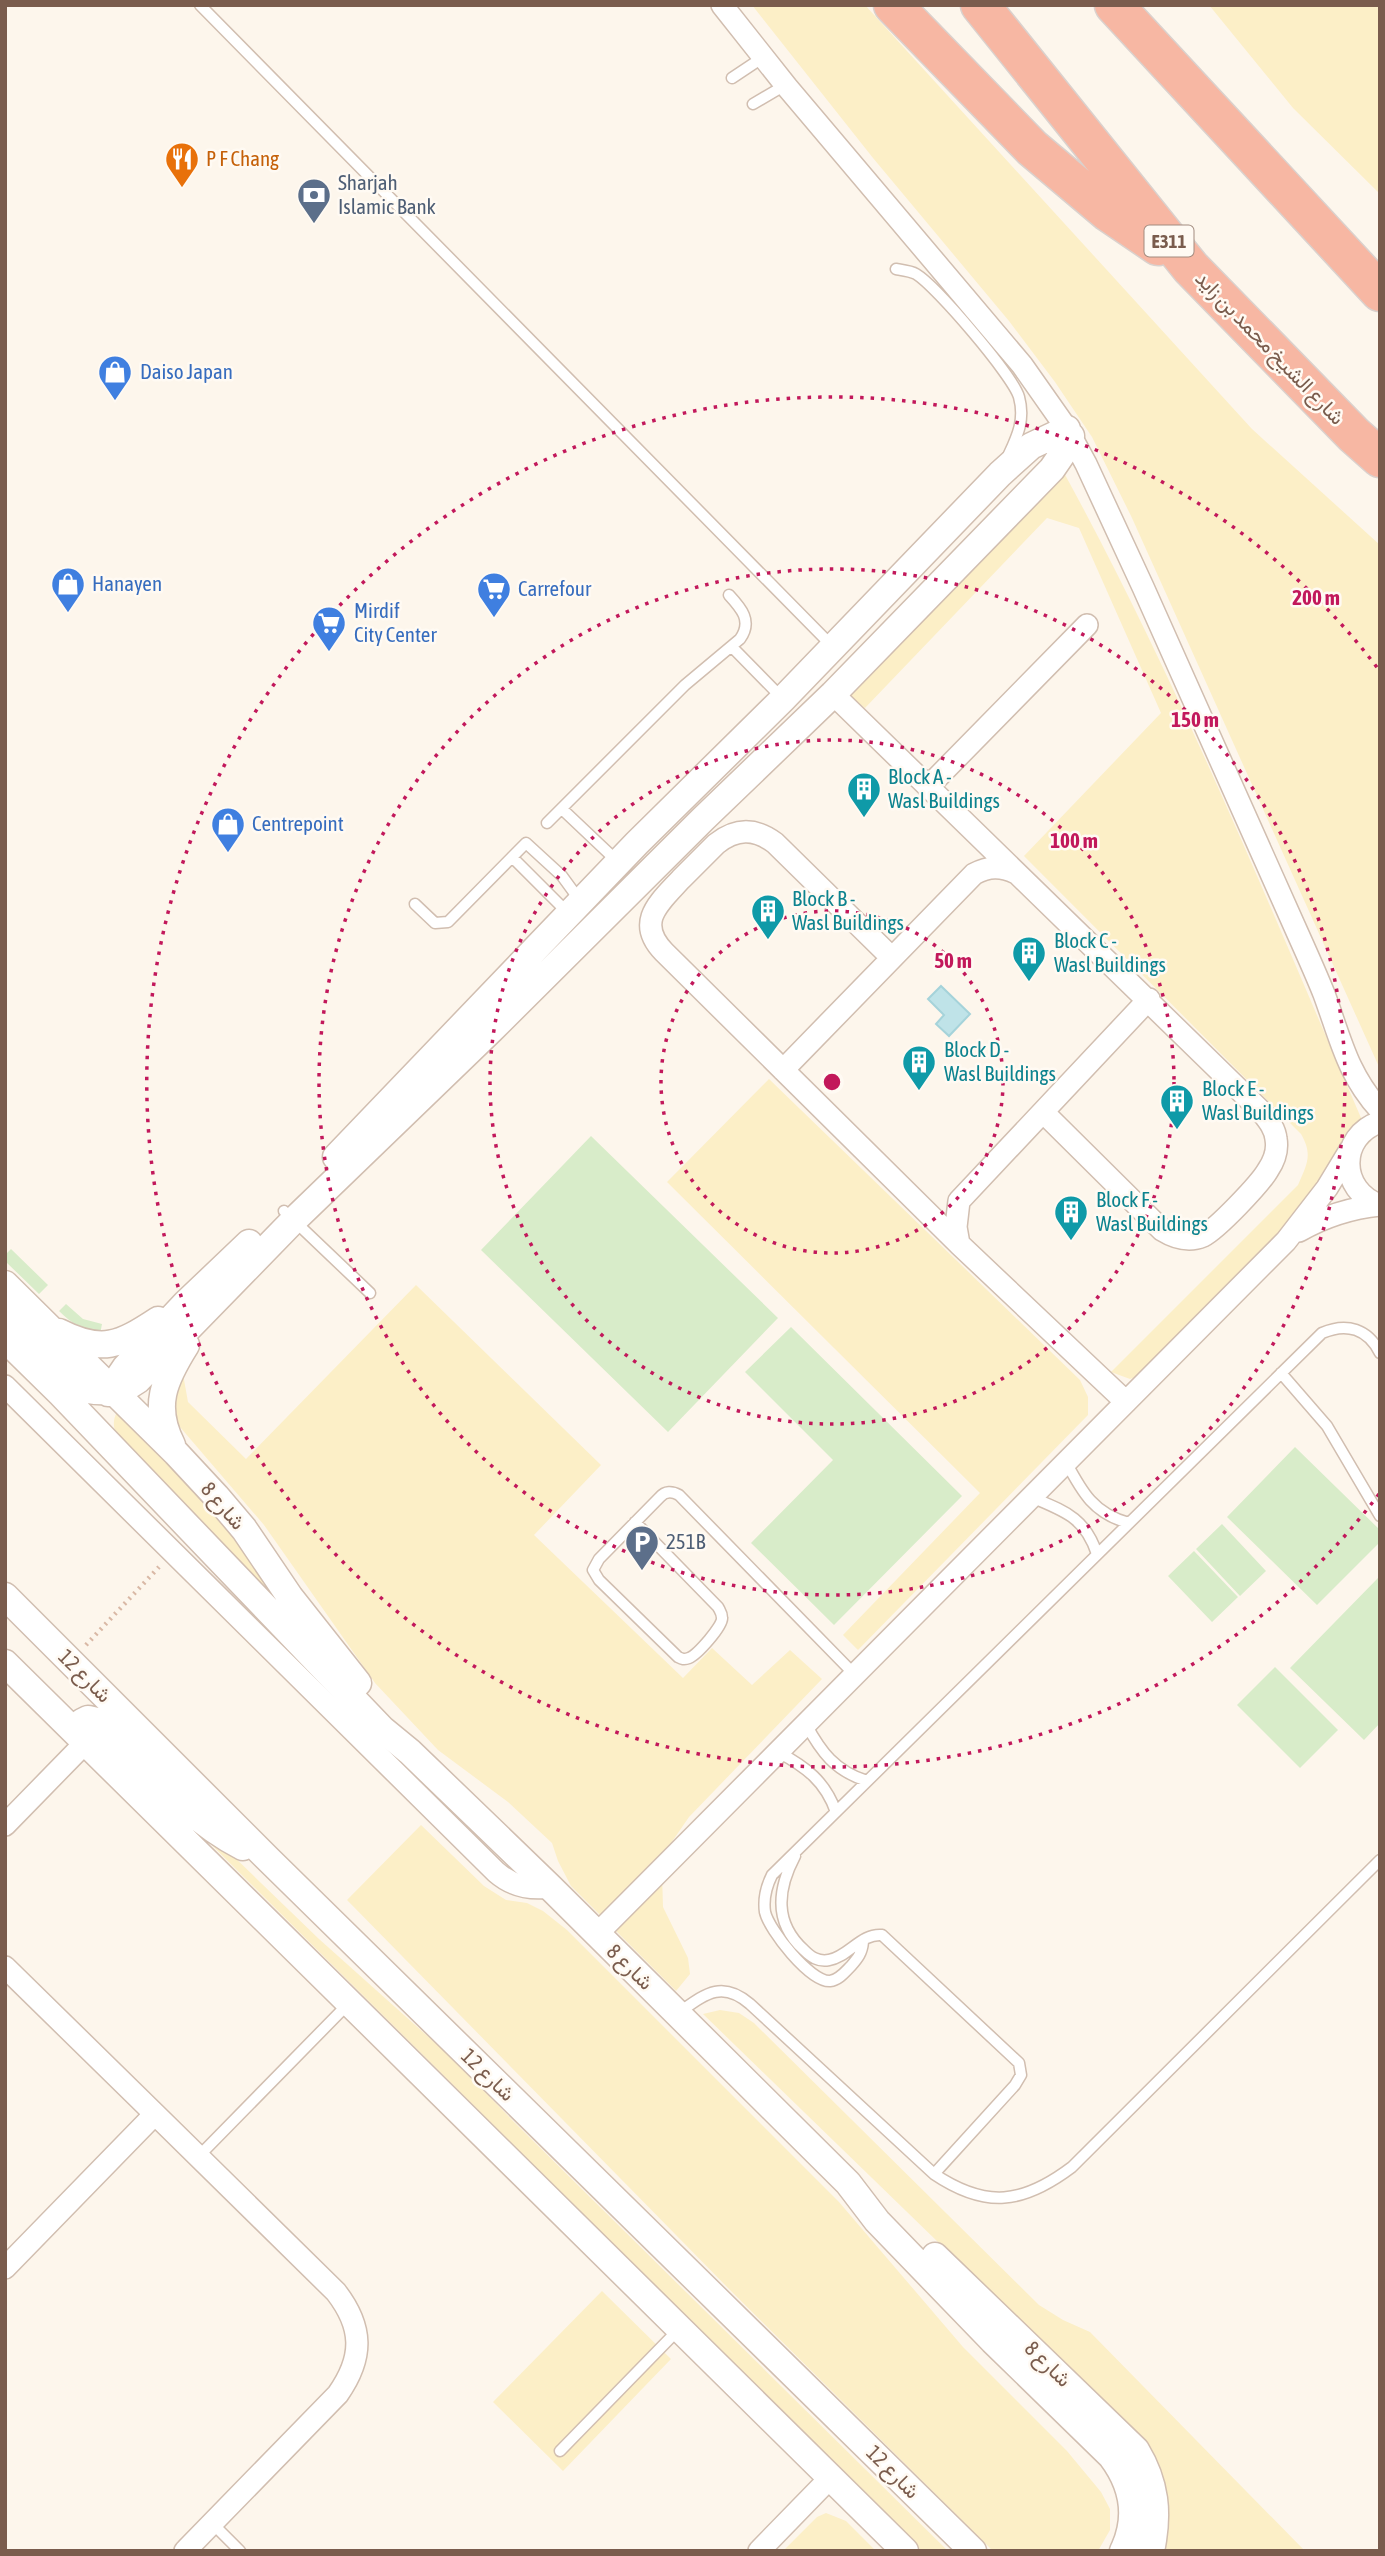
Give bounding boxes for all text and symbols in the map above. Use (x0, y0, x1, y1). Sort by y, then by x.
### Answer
restaurant icon: P F Chang (163, 140, 201, 189)
place label: P F Chang (206, 146, 279, 170)
place label: Sharjah Islamic Bank (338, 170, 436, 218)
bank icon: Sharjah Islamic Bank (295, 176, 333, 225)
road number: E311 (1144, 226, 1194, 256)
street label: شارع الشيخ محمد بن زايد (1189, 266, 1350, 431)
shop icon: Daiso Japan (96, 353, 134, 402)
place label: Daiso Japan (140, 359, 233, 383)
shop icon: Hanayen (49, 565, 87, 614)
supermarket icon: Carrefour (475, 570, 513, 619)
place label: Hanayen (92, 571, 162, 595)
place label: Carrefour (518, 576, 592, 600)
text: 200 m (1292, 585, 1340, 609)
place label: Mirdif City Center (354, 598, 437, 646)
supermarket icon: Mirdif City Center (310, 604, 348, 653)
text: 150 m (1171, 707, 1219, 731)
place label: Block A - Wasl Buildings (888, 764, 1000, 812)
building icon: Block A - Wasl Buildings (845, 770, 883, 819)
shop icon: Centrepoint (209, 805, 247, 854)
place label: Centrepoint (252, 811, 344, 835)
text: 100 m (1050, 828, 1098, 852)
place label: Block B - Wasl Buildings (792, 886, 904, 934)
building icon: Block B - Wasl Buildings (749, 892, 787, 941)
place label: Block C - Wasl Buildings (1054, 928, 1166, 976)
building icon: Block C - Wasl Buildings (1010, 934, 1048, 983)
text: 50 m (934, 948, 972, 972)
place label: Block D - Wasl Buildings (944, 1037, 1056, 1085)
building icon: Block D - Wasl Buildings (900, 1043, 938, 1092)
centre of rings (820, 1070, 844, 1094)
place label: Block E - Wasl Buildings (1202, 1076, 1314, 1124)
building icon: Block E - Wasl Buildings (1158, 1082, 1196, 1131)
place label: Block F - Wasl Buildings (1096, 1187, 1208, 1235)
building icon: Block F - Wasl Buildings (1052, 1193, 1090, 1242)
street label: شارع 8 (194, 1477, 251, 1536)
parking icon: 251B (623, 1523, 661, 1572)
place label: 251B (666, 1529, 706, 1553)
street label: شارع 12 (52, 1644, 117, 1709)
street label: شارع 8 (600, 1939, 659, 1996)
street label: شارع 12 (455, 2043, 520, 2108)
street label: شارع 8 (1018, 2336, 1077, 2393)
street label: شارع 12 (860, 2440, 925, 2505)

